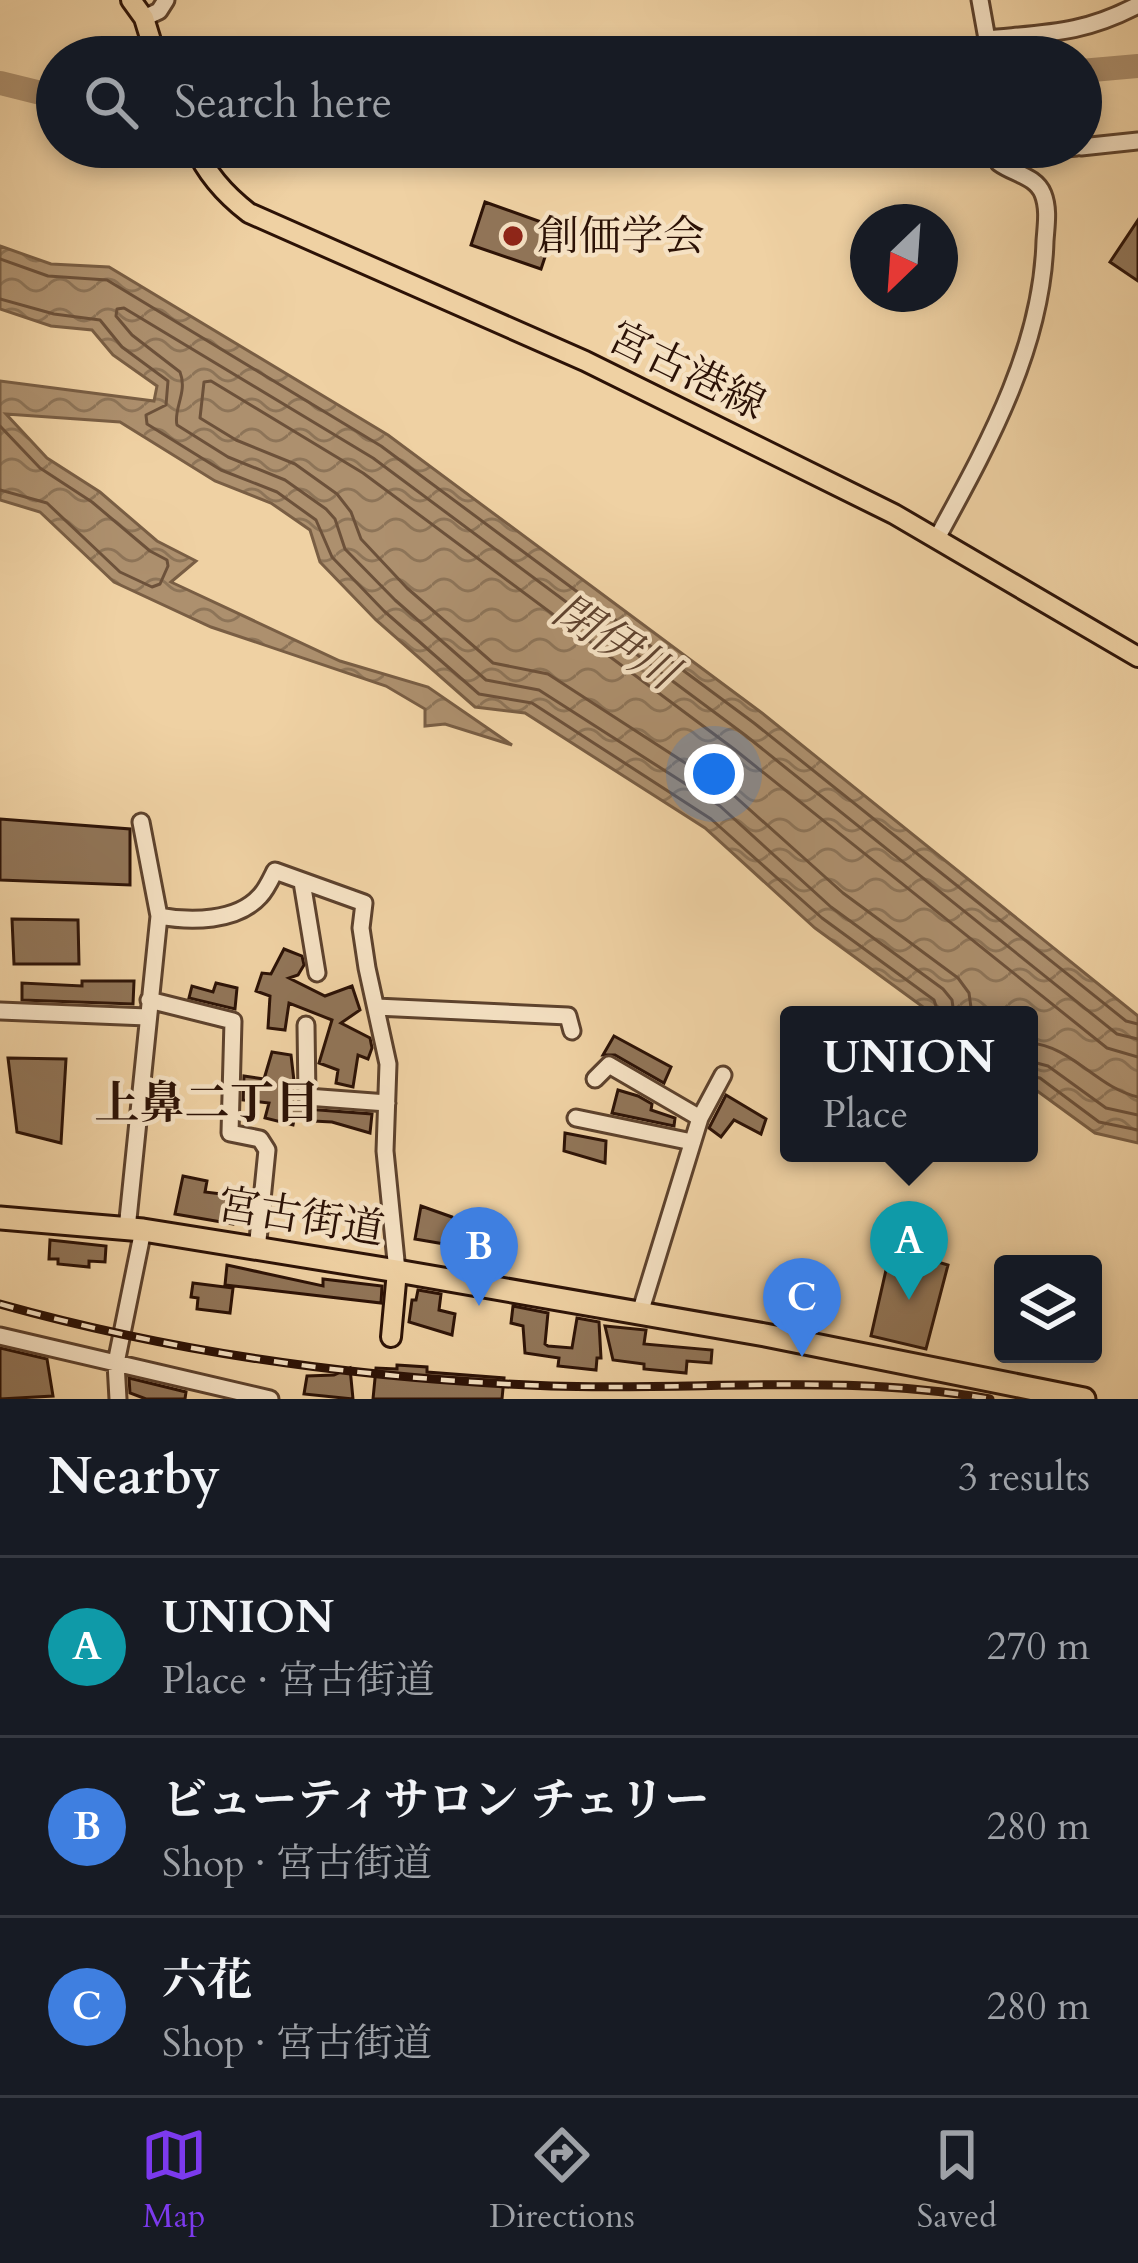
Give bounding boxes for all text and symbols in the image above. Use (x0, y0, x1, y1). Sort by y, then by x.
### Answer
search box (36, 36, 1102, 168)
icon: search (78, 69, 144, 135)
text: Search here (174, 72, 392, 133)
north arrow (850, 204, 958, 312)
place label: 創価学会 (537, 208, 705, 265)
marker: 創価学会 (500, 223, 526, 249)
street label: 宮古港線 (599, 309, 775, 433)
water label: 閉伊川 (542, 580, 693, 706)
your location (684, 744, 744, 804)
popup (780, 1006, 1038, 1162)
text: UNION (823, 1027, 995, 1088)
district label: 上鼻二丁目 (94, 1073, 320, 1134)
text: Place (823, 1088, 908, 1141)
street label: 宮古街道 (214, 1176, 388, 1258)
pin: A (870, 1201, 948, 1300)
pin: B (440, 1207, 518, 1306)
map controls (994, 1255, 1102, 1363)
button: layers (994, 1255, 1102, 1363)
pin: C (763, 1258, 841, 1357)
text: Nearby (48, 1442, 220, 1512)
text: 3 results (958, 1451, 1090, 1504)
text: UNION (162, 1587, 334, 1648)
text: A (72, 1620, 102, 1673)
text: 270 m (987, 1620, 1090, 1673)
text: Place · 宮古街道 (162, 1654, 434, 1707)
text: ビューティサロン チェリー (162, 1770, 709, 1831)
text: B (73, 1800, 101, 1853)
text: 280 m (987, 1800, 1090, 1853)
text: Shop · 宮古街道 (162, 1837, 432, 1890)
text: 六花 (162, 1950, 252, 2011)
text: C (72, 1980, 102, 2033)
text: 280 m (987, 1980, 1090, 2033)
text: Shop · 宮古街道 (162, 2017, 432, 2070)
tab: Map (141, 2122, 207, 2239)
tab: Directions (489, 2122, 635, 2239)
tab: Saved (917, 2122, 997, 2239)

